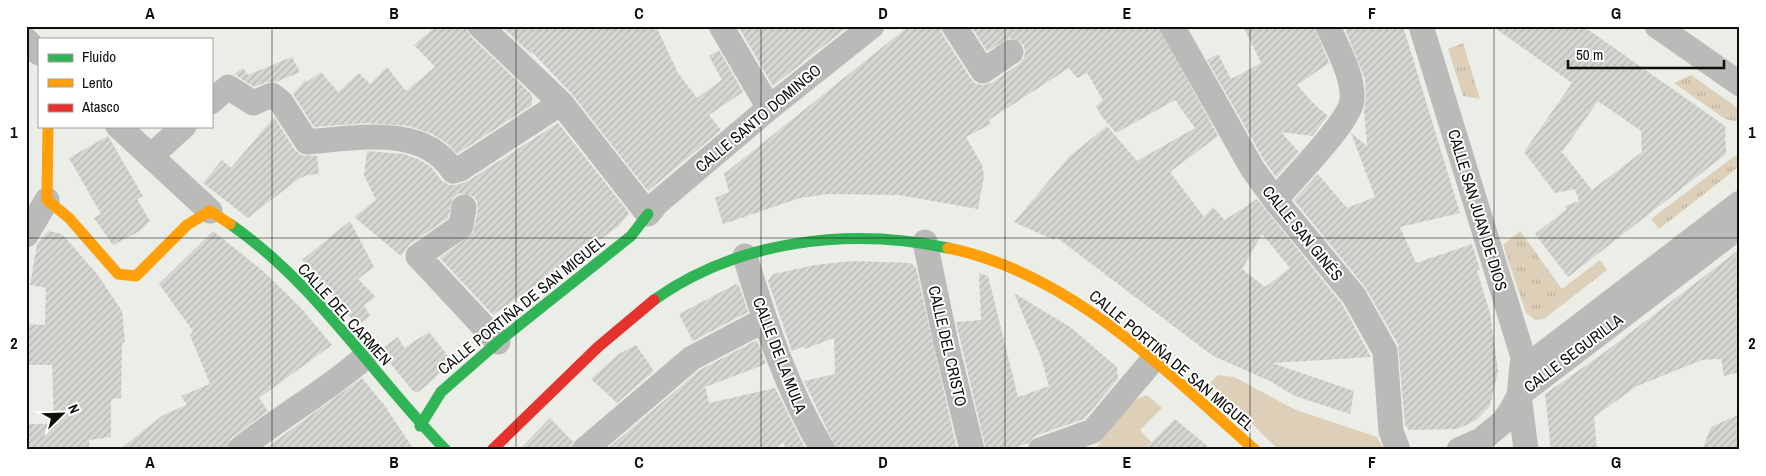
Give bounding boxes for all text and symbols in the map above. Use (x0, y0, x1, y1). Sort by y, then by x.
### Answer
text: A (145, 2, 155, 24)
text: B (389, 2, 399, 24)
text: C (634, 2, 644, 24)
text: D (878, 2, 888, 24)
text: E (1123, 2, 1132, 24)
text: F (1368, 2, 1376, 24)
text: G (1611, 2, 1621, 24)
legend (38, 38, 212, 128)
scale bar (1568, 38, 1725, 70)
text: 50 m (1576, 44, 1603, 65)
text: Fluido (82, 46, 116, 67)
street label: CALLE SANTO DOMINGO (690, 59, 826, 177)
text: Lento (82, 72, 113, 93)
text: Atasco (81, 96, 120, 117)
text: 1 (10, 121, 18, 143)
text: 1 (1748, 121, 1756, 143)
street label: CALLE SAN JUAN DE DIOS (1443, 127, 1513, 294)
street label: CALLE SAN GINÉS (1258, 181, 1348, 285)
street label: CALLE PORTIÑA DE SAN MIGUEL (433, 230, 610, 379)
street label: CALLE DEL CARMEN (293, 258, 397, 370)
street label: CALLE DEL CRISTO (923, 283, 973, 409)
street label: CALLE PORTIÑA DE SAN MIGUEL (1085, 284, 1260, 436)
street label: CALLE DE LA MULA (748, 294, 812, 416)
street label: CALLE SEGURILLA (1519, 308, 1627, 398)
text: 2 (10, 332, 18, 354)
text: 2 (1748, 332, 1756, 354)
north arrow (38, 388, 88, 438)
text: N (64, 402, 84, 416)
text: A (145, 451, 155, 473)
text: B (389, 451, 399, 473)
text: C (634, 451, 644, 473)
text: D (878, 451, 888, 473)
text: E (1123, 451, 1132, 473)
text: F (1368, 451, 1376, 473)
text: G (1611, 451, 1621, 473)

